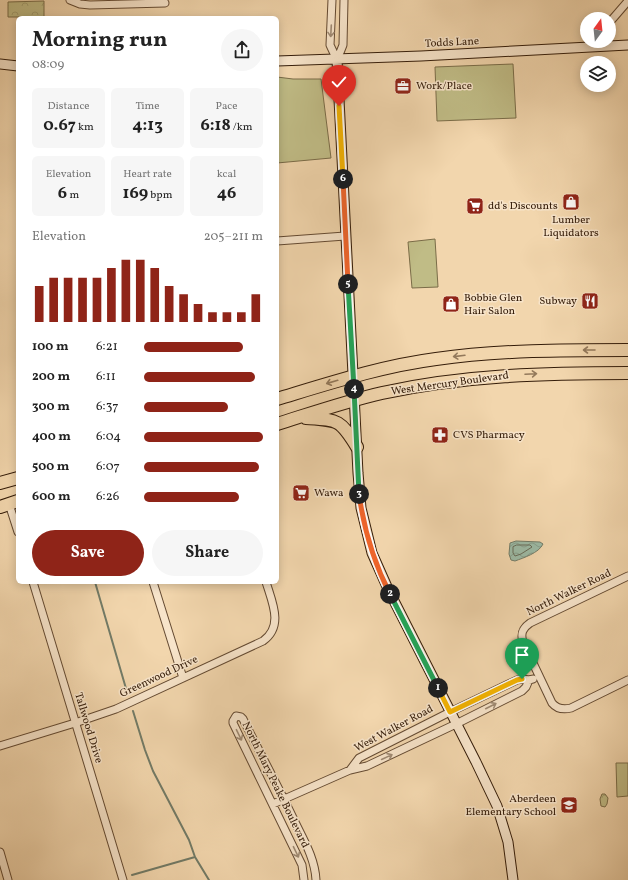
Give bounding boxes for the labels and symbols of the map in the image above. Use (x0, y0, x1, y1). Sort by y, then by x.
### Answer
north arrow (580, 12, 616, 48)
one-way arrow (327, 24, 334, 37)
street label: Todds Lane (425, 34, 479, 52)
pin (322, 65, 356, 106)
office icon: Work/Place (393, 76, 413, 96)
place label: Work/Place (416, 79, 472, 94)
pin: 6 (333, 169, 353, 189)
shop icon: Lumber Liquidators (561, 192, 581, 212)
supermarket icon: dd's Discounts (465, 196, 485, 216)
place label: dd's Discounts (488, 199, 558, 214)
place label: Lumber Liquidators (543, 213, 599, 241)
pin: 5 (338, 274, 358, 294)
place label: Bobbie Glen Hair Salon (464, 291, 523, 319)
restaurant icon: Subway (580, 291, 600, 311)
shop icon: Bobbie Glen Hair Salon (441, 294, 461, 314)
place label: Subway (539, 294, 577, 309)
one-way arrow (583, 346, 596, 354)
one-way arrow (453, 352, 466, 360)
street label: West Mercury Boulevard (390, 368, 510, 400)
one-way arrow (524, 370, 537, 378)
one-way arrow (326, 379, 339, 386)
pin: 4 (344, 379, 364, 399)
pharmacy icon: CVS Pharmacy (430, 425, 450, 445)
place label: CVS Pharmacy (453, 428, 525, 443)
supermarket icon: Wawa (291, 483, 311, 503)
pin: 3 (349, 484, 369, 504)
place label: Wawa (314, 486, 344, 501)
street label: North Walker Road (524, 566, 614, 620)
pin: 2 (380, 584, 400, 604)
pin (505, 638, 539, 679)
street label: Greenwood Drive (117, 652, 201, 702)
pin: 1 (428, 678, 448, 698)
street label: Tallwood Drive (70, 691, 106, 765)
street label: West Walker Road (352, 702, 436, 756)
one-way arrow (485, 702, 497, 709)
street label: North Mary Peake Boulevard (238, 719, 312, 851)
one-way arrow (236, 729, 243, 741)
one-way arrow (381, 753, 393, 760)
place label: Aberdeen Elementary School (465, 792, 556, 820)
school or university icon: Aberdeen Elementary School (559, 795, 579, 815)
one-way arrow (292, 846, 300, 858)

